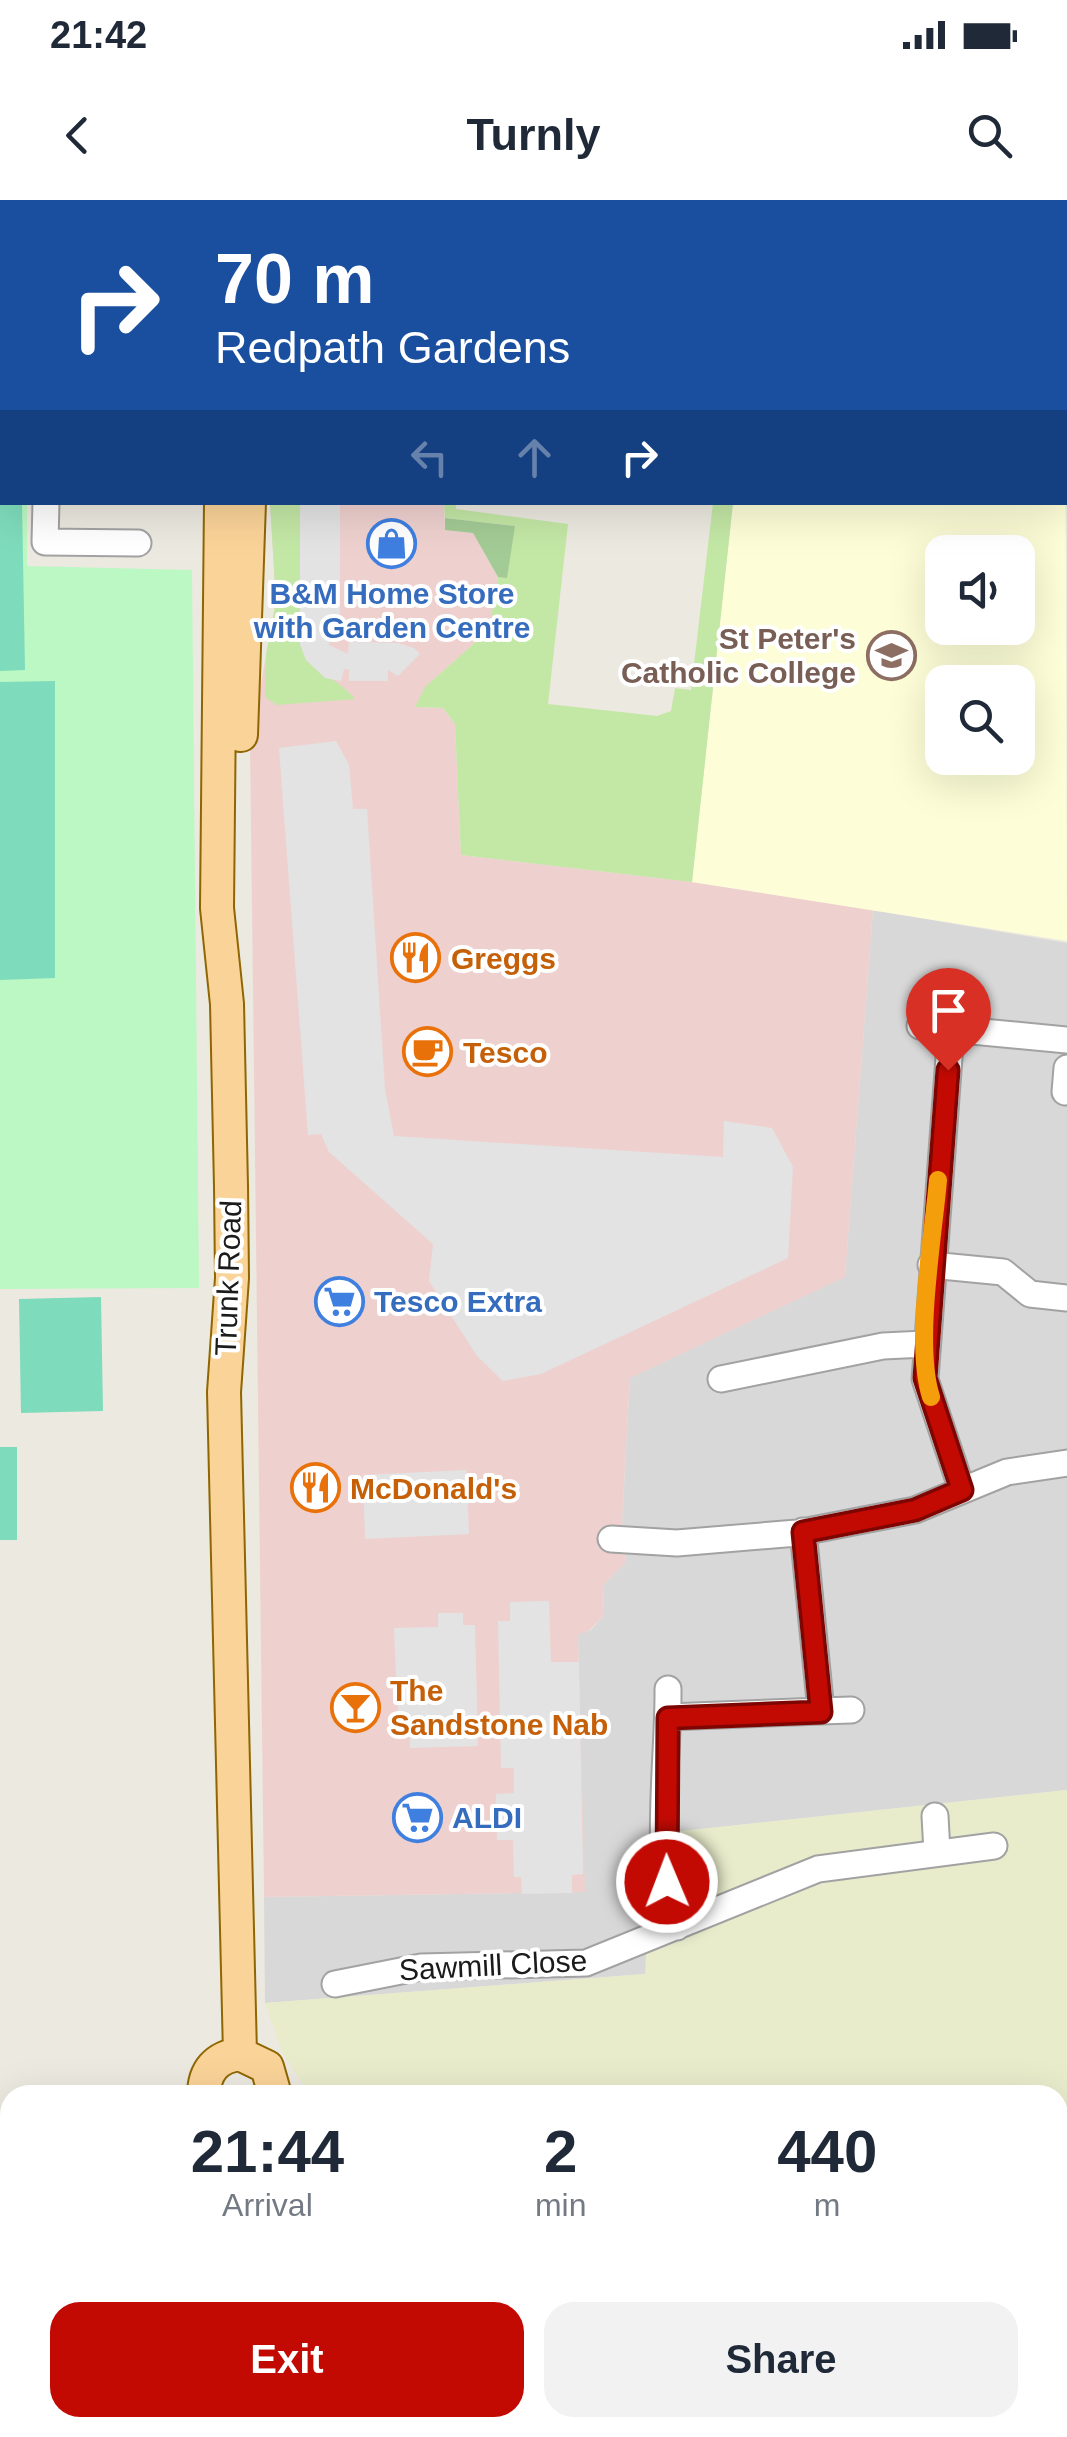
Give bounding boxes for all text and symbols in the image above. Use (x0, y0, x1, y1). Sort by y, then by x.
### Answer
text: 21:42 (50, 14, 147, 56)
icon: back (50, 108, 105, 163)
icon: search (962, 108, 1017, 163)
text: Turnly (466, 109, 601, 160)
icon: right (50, 240, 180, 370)
text: 70 m (215, 240, 375, 318)
text: Redpath Gardens (215, 322, 570, 373)
icon: left (402, 430, 457, 485)
icon: ahead (507, 430, 562, 485)
icon: right (612, 430, 667, 485)
shop icon: B&M Home Store with Garden Centre (366, 518, 418, 570)
map controls (925, 535, 1035, 775)
button: sound (925, 535, 1035, 645)
place label: B&M Home Store with Garden Centre (253, 577, 530, 644)
place label: St Peter's Catholic College (621, 622, 856, 689)
school or university icon: St Peter's Catholic College (865, 629, 917, 681)
button: search (925, 665, 1035, 775)
restaurant icon: Greggs (390, 932, 442, 984)
place label: Greggs (451, 942, 556, 975)
pin (906, 968, 991, 1071)
icon: arrive (921, 983, 976, 1038)
cafe icon: Tesco (402, 1026, 454, 1078)
place label: Tesco (463, 1036, 547, 1069)
street label: Trunk Road (209, 1200, 247, 1356)
supermarket icon: Tesco Extra (313, 1275, 365, 1327)
place label: Tesco Extra (374, 1285, 542, 1318)
restaurant icon: McDonald's (289, 1462, 341, 1514)
place label: McDonald's (350, 1472, 517, 1505)
place label: The Sandstone Nab (390, 1674, 608, 1741)
bar icon: The Sandstone Nab (329, 1681, 381, 1733)
supermarket icon: ALDI (391, 1791, 443, 1843)
place label: ALDI (452, 1801, 522, 1834)
position arrow (615, 1830, 719, 1934)
street label: Sawmill Close (398, 1944, 588, 1986)
text: 21:44 (191, 2118, 344, 2185)
text: 2 (544, 2118, 577, 2185)
text: 440 (777, 2118, 877, 2185)
text: Arrival (222, 2187, 313, 2223)
text: min (535, 2187, 586, 2223)
text: m (814, 2187, 841, 2223)
button: Exit (50, 2302, 524, 2417)
button: Share (544, 2302, 1018, 2417)

